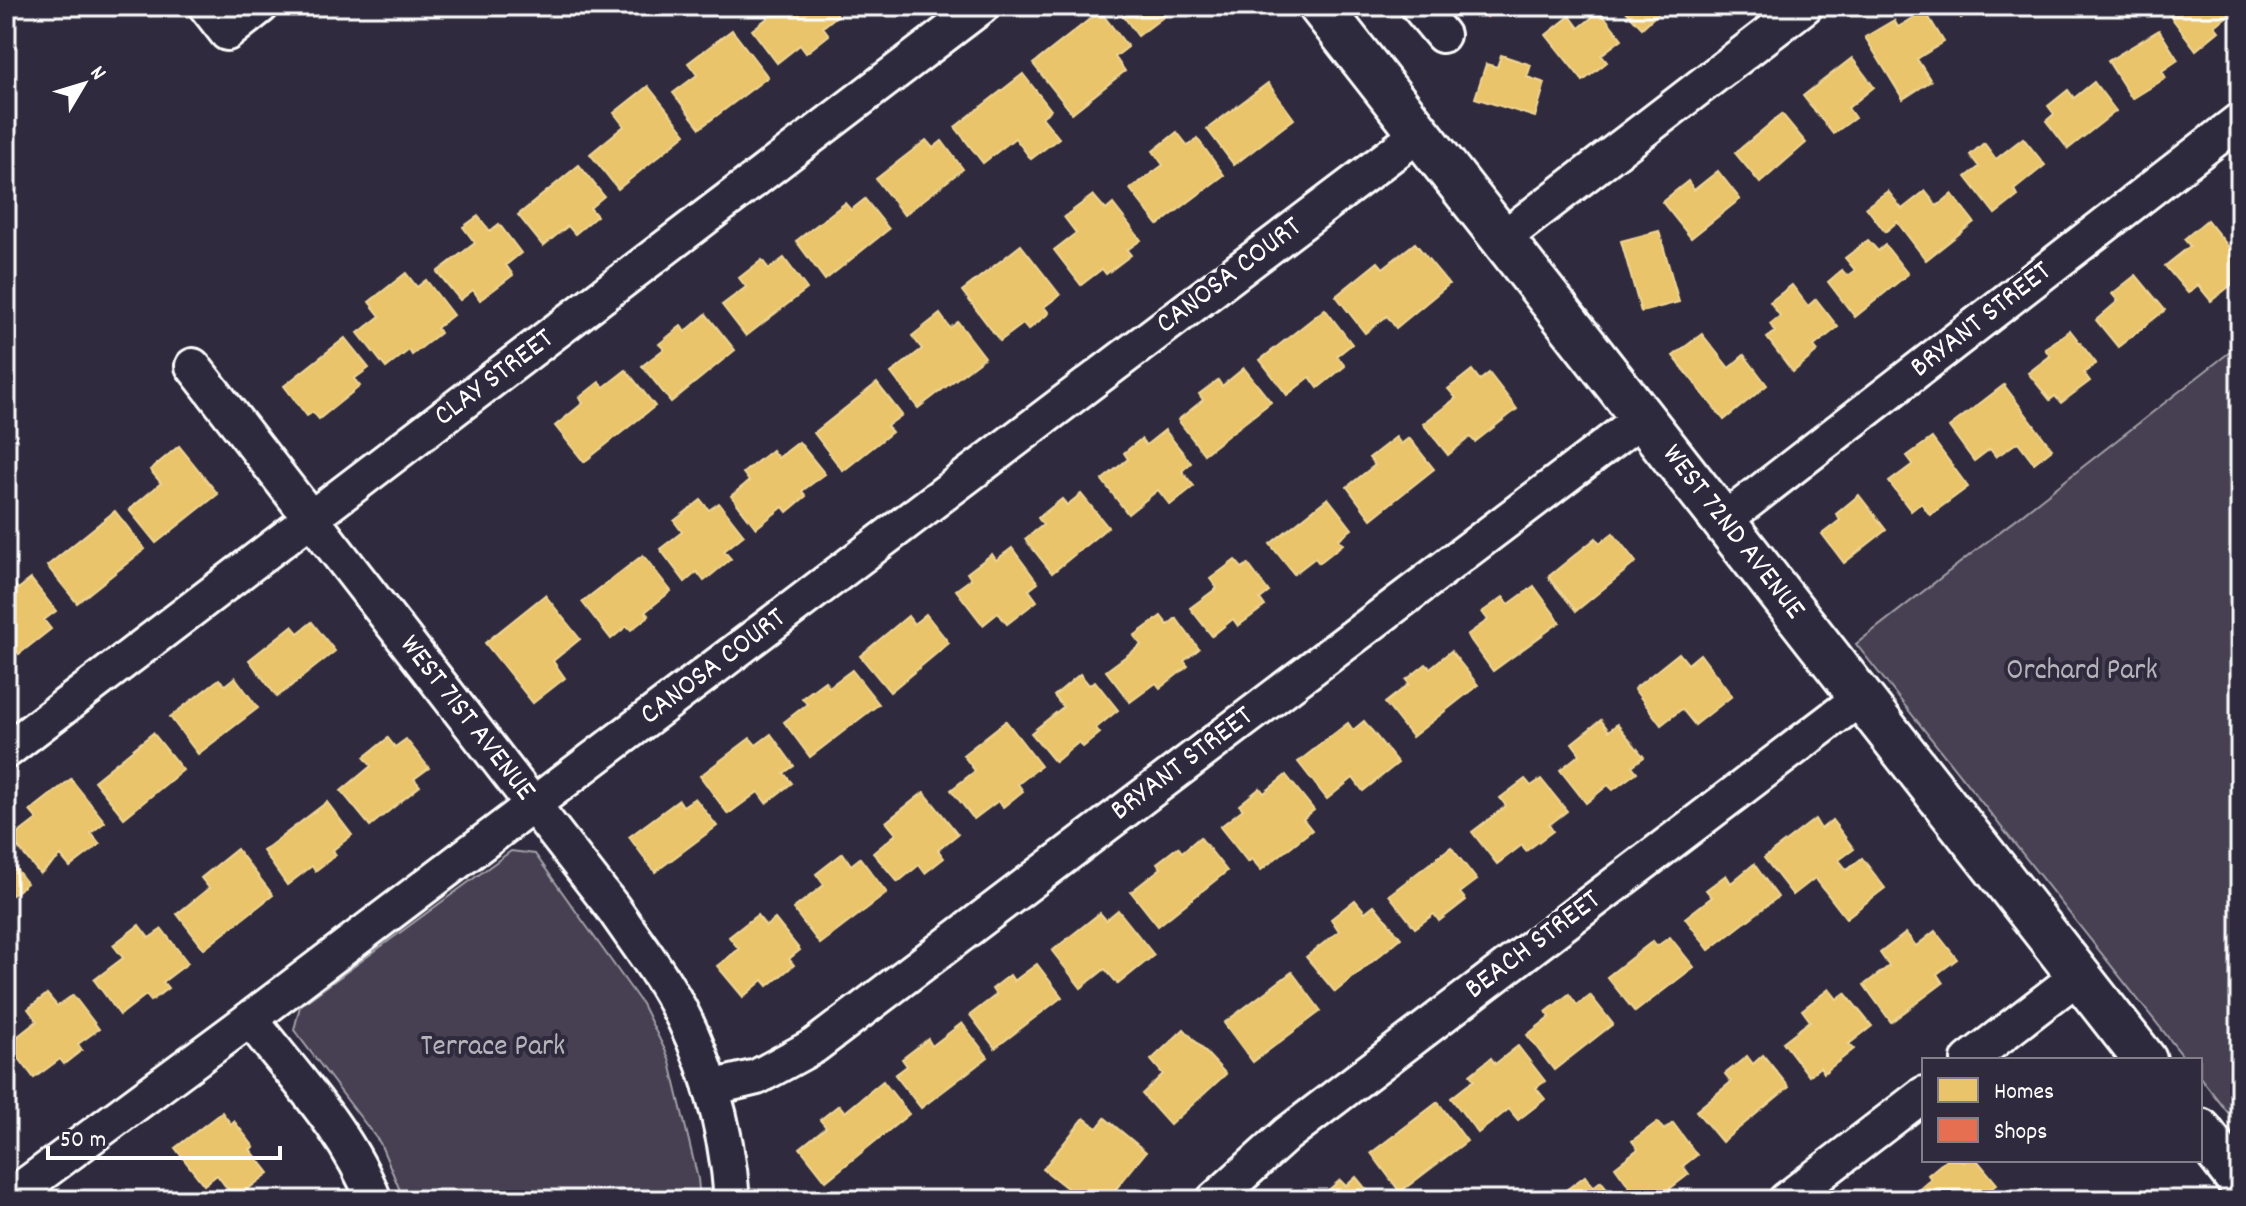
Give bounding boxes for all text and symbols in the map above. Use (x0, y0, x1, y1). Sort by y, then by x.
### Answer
north arrow (44, 44, 124, 124)
text: N (81, 60, 113, 88)
street label: CANOSA COURT (1148, 208, 1312, 346)
street label: BRYANT STREET (1902, 252, 2062, 390)
street label: CLAY STREET (426, 320, 564, 438)
street label: WEST 72ND AVENUE (1650, 436, 1814, 630)
street label: CANOSA COURT (632, 599, 796, 737)
street label: WEST 71ST AVENUE (387, 627, 545, 812)
park label: Orchard Park (2006, 651, 2158, 694)
street label: BRYANT STREET (1103, 697, 1263, 833)
street label: BEACH STREET (1457, 881, 1611, 1011)
park label: Terrace Park (421, 1027, 565, 1070)
legend (1922, 1058, 2202, 1162)
text: Homes (1994, 1076, 2054, 1110)
scale bar (48, 1110, 280, 1160)
text: Shops (1994, 1116, 2047, 1150)
text: 50 m (60, 1124, 106, 1158)

